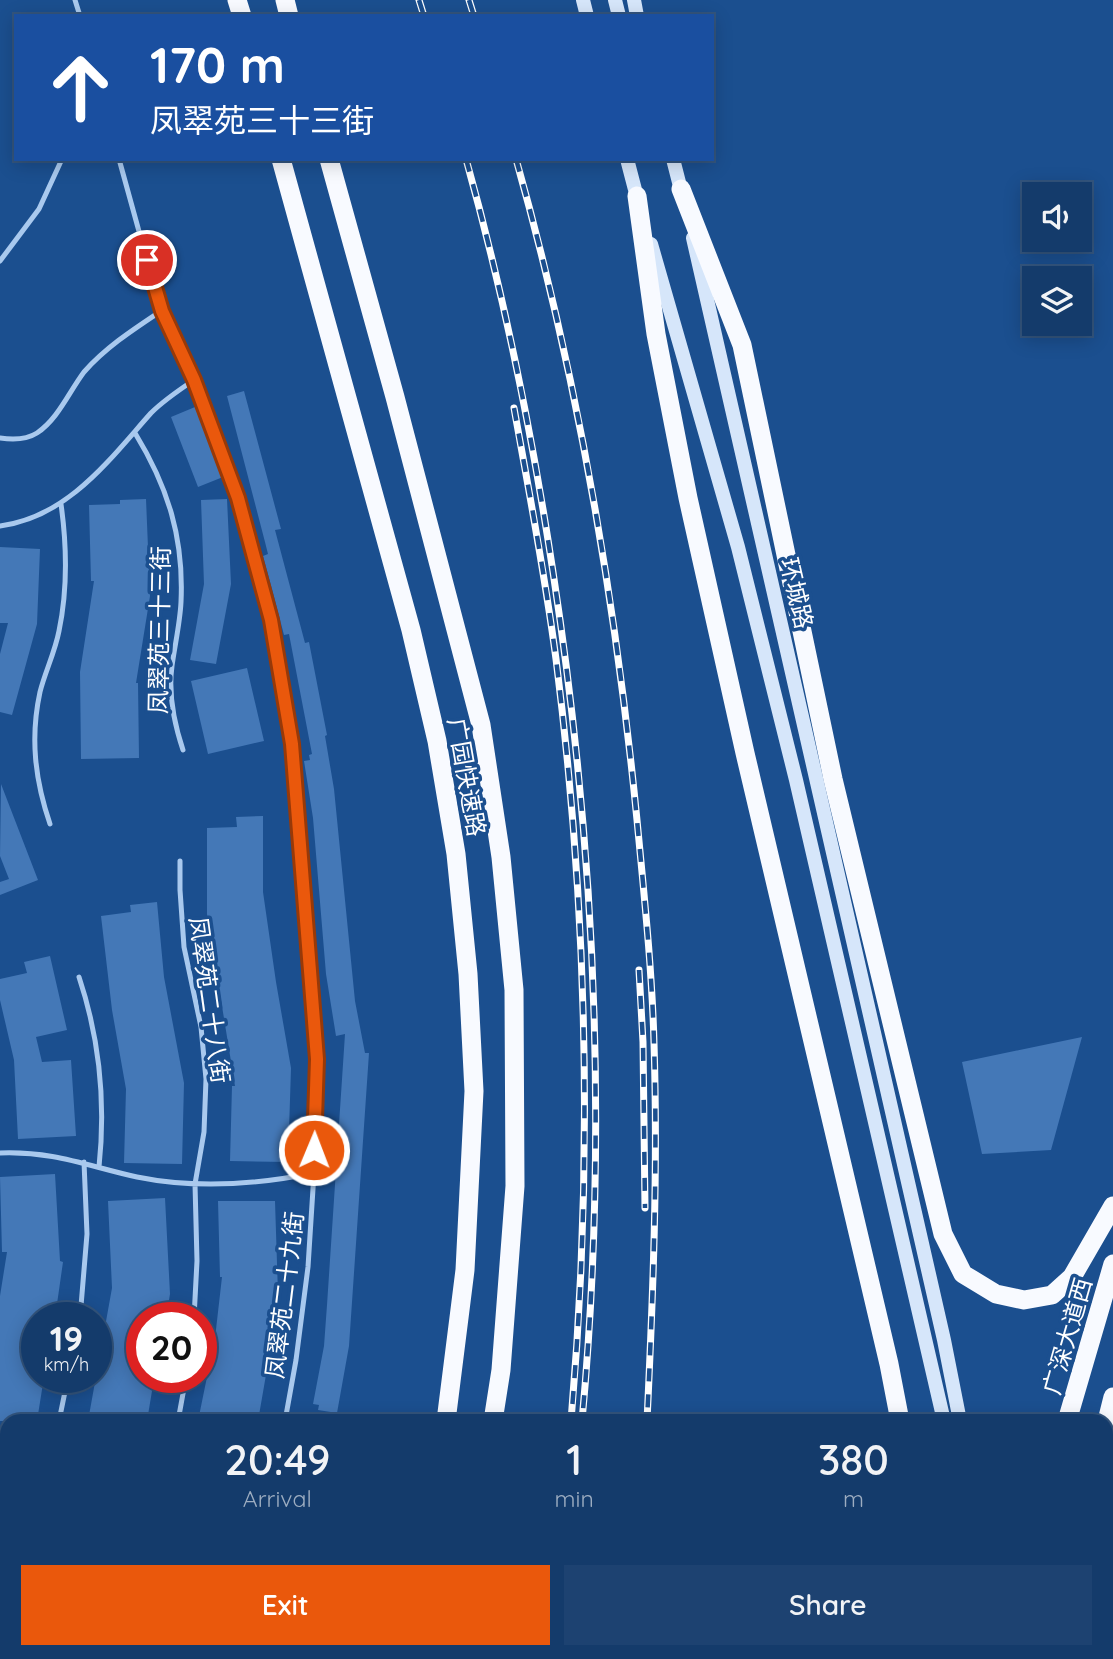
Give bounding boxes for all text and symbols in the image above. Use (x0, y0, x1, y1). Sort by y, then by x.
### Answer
text: 170 m (150, 34, 285, 95)
icon: ahead (35, 42, 126, 133)
text: 凤翠苑三十三街 (150, 100, 374, 140)
map controls (1022, 182, 1092, 336)
button: sound (1022, 182, 1092, 252)
pin (117, 230, 177, 290)
icon: arrive (128, 241, 166, 279)
button: layers (1022, 266, 1092, 336)
street label: 凤翠苑三十三街 (143, 546, 175, 714)
street label: 环城路 (774, 555, 820, 631)
street label: 广园快速路 (442, 715, 492, 839)
street label: 凤翠苑二十八街 (183, 915, 237, 1085)
position arrow (277, 1113, 351, 1187)
street label: 凤翠苑二十九街 (259, 1210, 309, 1380)
street label: 广深大道西 (1036, 1274, 1098, 1398)
speed limit sign: 20 (126, 1302, 217, 1393)
text: 19 (50, 1316, 83, 1360)
text: km/h (44, 1353, 89, 1376)
text: 20:49 (224, 1433, 330, 1486)
text: 1 (566, 1433, 582, 1486)
text: 380 (818, 1433, 889, 1486)
text: Arrival (243, 1484, 312, 1513)
text: min (555, 1484, 594, 1513)
text: m (843, 1484, 864, 1513)
button: Exit (21, 1565, 550, 1645)
button: Share (564, 1565, 1092, 1645)

